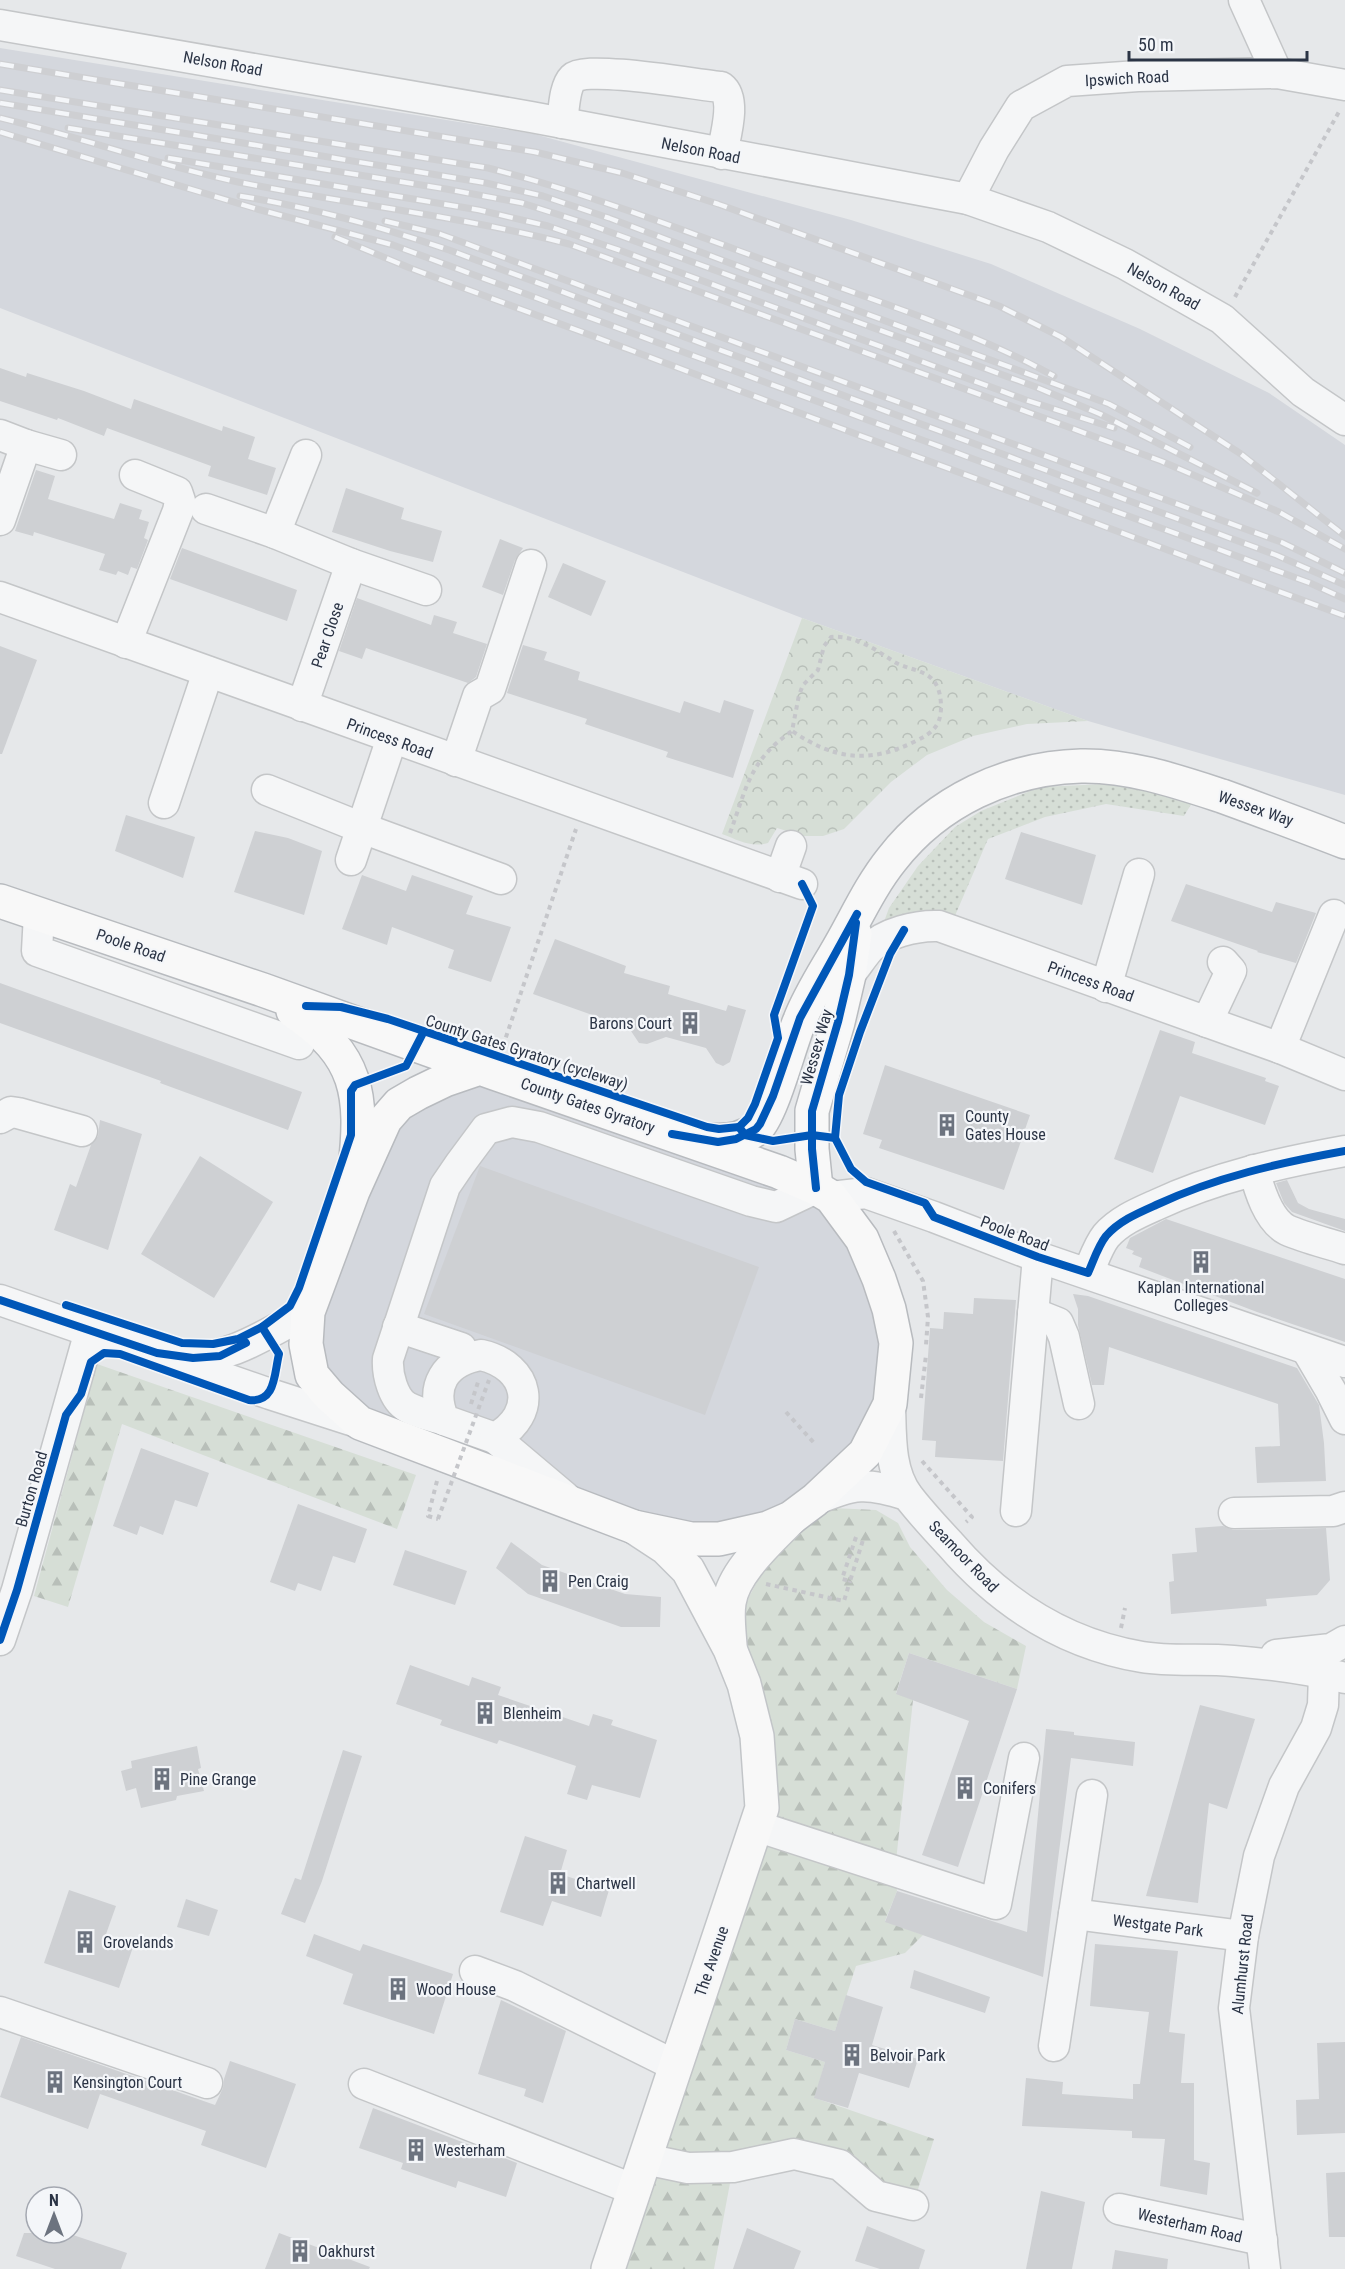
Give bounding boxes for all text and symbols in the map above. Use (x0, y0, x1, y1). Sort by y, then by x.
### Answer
scale bar (1129, 24, 1308, 62)
text: 50 m (1138, 34, 1173, 55)
street label: Nelson Road (182, 47, 264, 80)
street label: Ipswich Road (1085, 67, 1170, 90)
street label: Nelson Road (660, 134, 742, 167)
street label: Nelson Road (1124, 259, 1203, 314)
street label: Pear Close (307, 600, 348, 670)
street label: Princess Road (344, 714, 436, 763)
street label: Wessex Way (1216, 787, 1296, 830)
street label: Poole Road (94, 925, 168, 966)
street label: Princess Road (1045, 957, 1137, 1006)
street label: Wessex Way (797, 1007, 837, 1087)
building icon: Barons Court (677, 1010, 703, 1036)
street label: County Gates Gyratory (cycleway) (423, 1011, 630, 1094)
place label: Barons Court (589, 1014, 672, 1033)
street label: County Gates Gyratory (518, 1074, 658, 1137)
place label: County Gates House (965, 1107, 1046, 1144)
building icon: County Gates House (934, 1112, 960, 1138)
street label: Poole Road (978, 1212, 1052, 1255)
building icon: Kaplan International Colleges (1188, 1249, 1214, 1275)
place label: Kaplan International Colleges (1138, 1278, 1264, 1315)
street label: Burton Road (12, 1449, 51, 1529)
street label: Seamoor Road (925, 1517, 1003, 1596)
building icon: Pen Craig (537, 1568, 563, 1594)
place label: Pen Craig (568, 1572, 629, 1591)
building icon: Blenheim (472, 1700, 498, 1726)
place label: Blenheim (503, 1704, 562, 1723)
building icon: Pine Grange (149, 1766, 175, 1792)
place label: Pine Grange (180, 1770, 256, 1789)
building icon: Conifers (952, 1775, 978, 1801)
place label: Conifers (983, 1779, 1036, 1798)
building icon: Chartwell (545, 1870, 571, 1896)
place label: Chartwell (576, 1874, 636, 1893)
street label: Westgate Park (1111, 1910, 1205, 1941)
street label: Alumhurst Road (1228, 1913, 1257, 2015)
street label: The Avenue (691, 1923, 732, 1999)
building icon: Grovelands (72, 1929, 98, 1955)
place label: Grovelands (103, 1933, 174, 1952)
building icon: Wood House (385, 1976, 411, 2002)
place label: Wood House (416, 1980, 496, 1999)
building icon: Belvoir Park (839, 2042, 865, 2068)
place label: Belvoir Park (870, 2046, 946, 2065)
building icon: Kensington Court (42, 2069, 68, 2095)
place label: Kensington Court (73, 2073, 183, 2092)
building icon: Westerham (403, 2137, 429, 2163)
place label: Westerham (434, 2141, 505, 2160)
north arrow (24, 2185, 84, 2245)
text: N (49, 2191, 59, 2210)
street label: Westerham Road (1136, 2204, 1244, 2247)
building icon: Oakhurst (287, 2238, 313, 2264)
place label: Oakhurst (318, 2242, 375, 2261)

